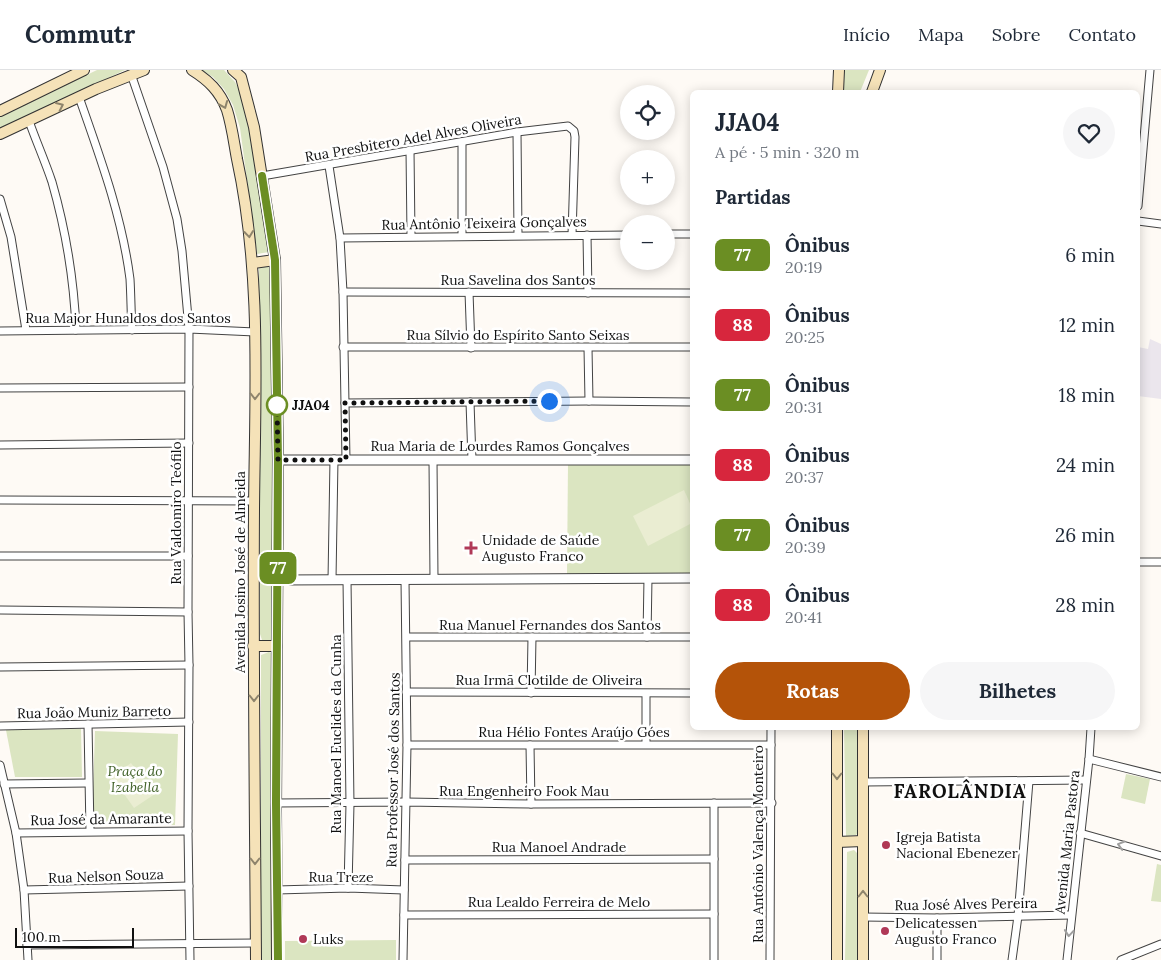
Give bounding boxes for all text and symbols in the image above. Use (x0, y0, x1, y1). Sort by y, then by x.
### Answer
text: Commutr (25, 19, 135, 50)
text: Início (843, 23, 890, 46)
text: Mapa (918, 23, 964, 46)
text: Sobre (992, 23, 1041, 46)
text: Contato (1069, 23, 1136, 46)
map controls (620, 85, 675, 270)
button: locate (620, 85, 675, 140)
one-way arrow (217, 100, 228, 109)
one-way arrow (55, 102, 64, 112)
text: JJA04 (715, 107, 780, 138)
button: heart (1063, 107, 1115, 159)
street label: Rua Presbitero Adel Alves Oliveira (303, 110, 523, 166)
text: A pé · 5 min · 320 m (715, 142, 860, 162)
button: + (620, 150, 675, 205)
text: Partidas (715, 185, 791, 209)
street label: Rua Antônio Teixeira Gonçalves (381, 212, 587, 234)
button: − (620, 215, 675, 270)
one-way arrow (243, 230, 254, 238)
text: Ônibus (785, 233, 850, 257)
text: 77 (734, 243, 751, 266)
text: 6 min (1065, 243, 1115, 267)
text: 20:19 (785, 257, 823, 277)
street label: Rua Savelina dos Santos (440, 271, 596, 289)
text: Ônibus (785, 303, 850, 327)
street label: Rua Major Hunaldos dos Santos (25, 309, 231, 327)
text: 88 (732, 313, 753, 336)
text: 12 min (1059, 313, 1115, 337)
street label: Rua Sílvio do Espírito Santo Seixas (406, 326, 630, 344)
text: 20:25 (785, 327, 825, 347)
text: Ônibus (785, 373, 850, 397)
text: 77 (734, 383, 751, 406)
text: 18 min (1059, 383, 1115, 407)
your location (537, 389, 562, 414)
one-way arrow (250, 392, 260, 400)
marker: JJA04 (266, 394, 288, 416)
place label: JJA04 (292, 396, 330, 414)
text: 20:31 (785, 397, 822, 417)
street label: Rua Maria de Lourdes Ramos Gonçalves (370, 437, 630, 455)
street label: Rua Valdomiro Teófilo (167, 441, 185, 585)
text: Ônibus (785, 443, 850, 467)
text: 88 (732, 453, 753, 476)
text: 24 min (1056, 453, 1115, 477)
text: 20:37 (785, 467, 823, 487)
street label: Avenida Josino José de Almeida (231, 471, 249, 674)
text: Ônibus (785, 513, 850, 537)
text: 77 (734, 523, 751, 546)
text: 26 min (1055, 523, 1115, 547)
place label: Unidade de Saúde Augusto Franco (481, 531, 600, 565)
text: 20:39 (785, 537, 826, 557)
marker: Unidade de Saúde Augusto Franco (464, 541, 478, 555)
line badge: 77 (256, 552, 300, 584)
text: 77 (269, 556, 287, 579)
text: Ônibus (785, 583, 850, 607)
text: 88 (732, 593, 753, 616)
text: 28 min (1055, 593, 1115, 617)
text: 20:41 (785, 607, 822, 627)
street label: Rua Manuel Fernandes dos Santos (439, 616, 661, 634)
street label: Rua Manoel Euclides da Cunha (327, 634, 345, 834)
button: Rotas (715, 662, 910, 720)
button: Bilhetes (920, 662, 1115, 720)
street label: Rua Irmã Clotilde de Oliveira (456, 671, 642, 689)
street label: Rua Professor José dos Santos (382, 672, 404, 868)
one-way arrow (249, 695, 259, 703)
street label: Rua João Muniz Barreto (17, 702, 171, 722)
street label: Rua Hélio Fontes Araújo Góes (478, 723, 670, 741)
street label: Rua Antônio Valença Monteiro (749, 745, 767, 943)
park label: Praça do Izabella (107, 762, 163, 796)
street label: Avenida Maria Pastora (1050, 769, 1084, 916)
one-way arrow (832, 772, 842, 780)
district label: FAROLÂNDIA (893, 779, 1027, 803)
street label: Rua Engenheiro Fook Mau (439, 782, 609, 800)
street label: Rua José da Amarante (30, 809, 172, 829)
place label: Igreja Batista Nacional Ebenezer (896, 828, 1018, 862)
street label: Rua Manoel Andrade (492, 838, 627, 856)
marker: Igreja Batista Nacional Ebenezer (880, 839, 892, 851)
one-way arrow (1117, 840, 1125, 850)
one-way arrow (250, 858, 260, 865)
street label: Rua Nelson Souza (48, 865, 164, 887)
street label: Rua Treze (308, 868, 374, 886)
one-way arrow (858, 890, 868, 898)
street label: Rua Lealdo Ferreira de Melo (468, 893, 650, 911)
street label: Rua José Alves Pereira (894, 894, 1038, 914)
place label: Delicatessen Augusto Franco (894, 914, 997, 948)
scale bar (15, 925, 134, 948)
marker: Delicatessen Augusto Franco (879, 925, 891, 937)
text: 100 m (22, 928, 61, 946)
one-way arrow (1064, 929, 1075, 937)
place label: Luks (313, 930, 343, 948)
marker: Luks (297, 933, 309, 945)

